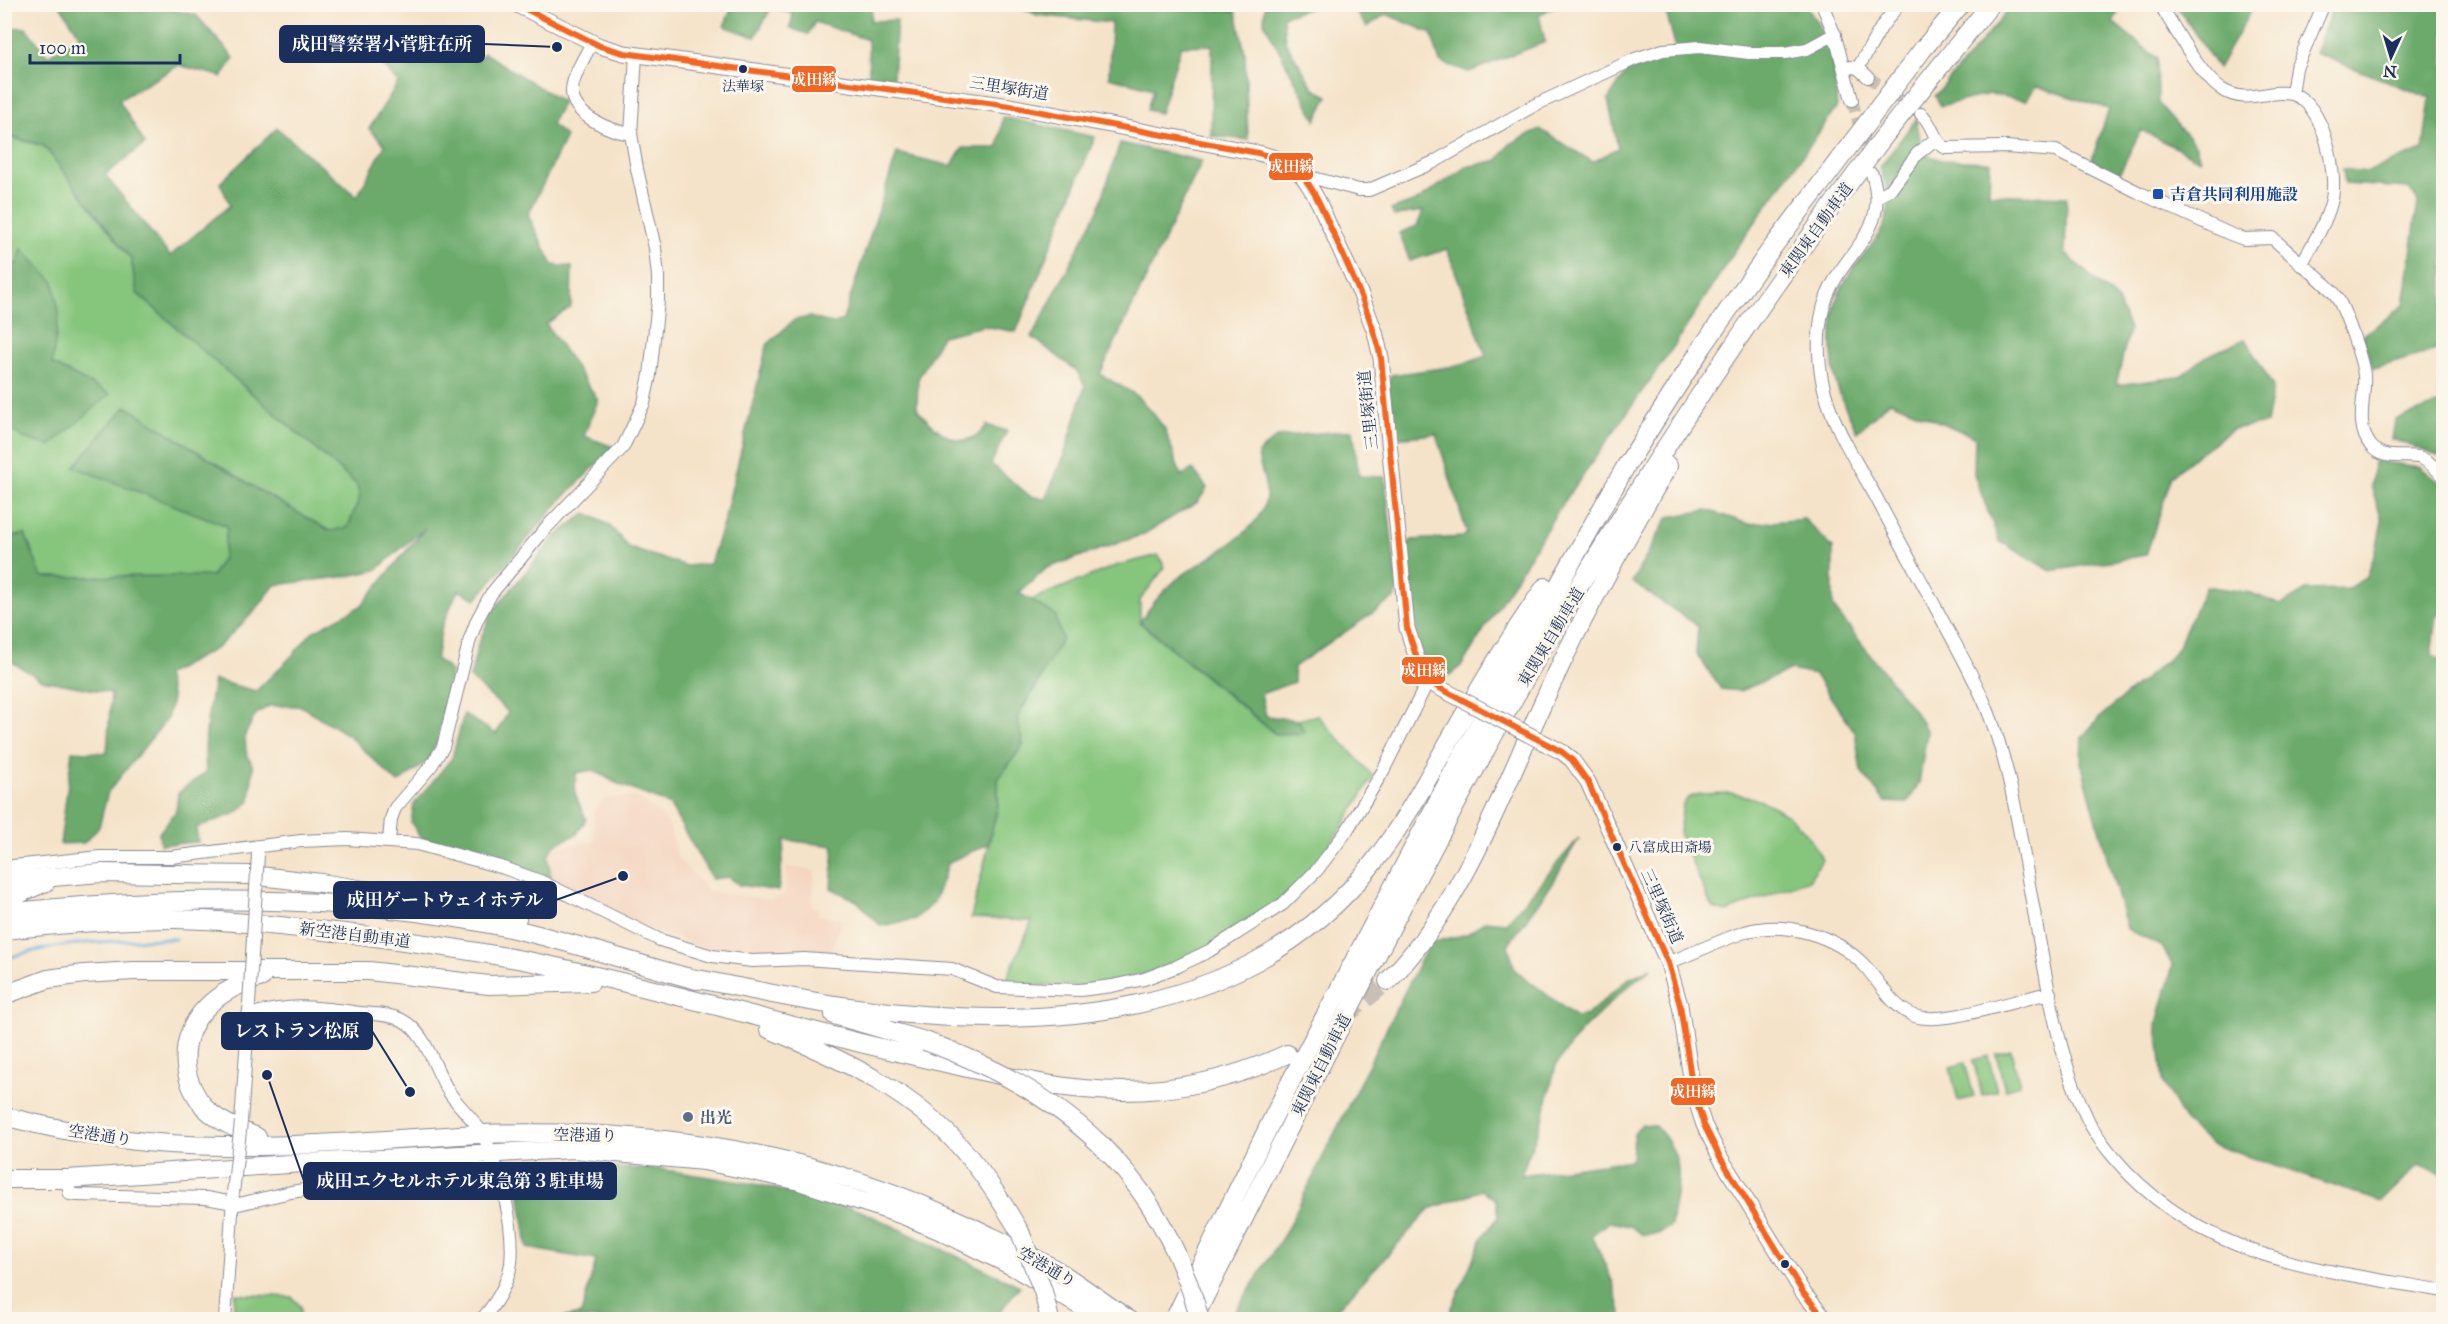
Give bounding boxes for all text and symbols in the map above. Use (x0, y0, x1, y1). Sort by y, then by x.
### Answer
callout: 成田警察署小菅駐在所 (280, 26, 484, 62)
scale bar (30, 27, 180, 65)
north arrow (2361, 27, 2421, 87)
text: 成田警察署小菅駐在所 (292, 33, 472, 55)
text: 100 m (39, 37, 86, 59)
text: N (2382, 61, 2397, 81)
marker: 法華塚 (737, 63, 749, 75)
line badge: 成田線 (791, 65, 837, 93)
text: 成田線 (790, 70, 838, 89)
street label: 三里塚街道 (968, 72, 1050, 104)
place label: 法華塚 (722, 78, 764, 95)
line badge: 成田線 (1268, 152, 1314, 181)
text: 成田線 (1267, 157, 1315, 176)
street label: 東関東自動車道 (1775, 179, 1857, 281)
place label: 吉倉共同利用施設 (2170, 185, 2298, 204)
marker: 吉倉共同利用施設 (2151, 187, 2165, 201)
street label: 三里塚街道 (1354, 369, 1382, 451)
street label: 東関東自動車道 (1514, 584, 1588, 690)
line badge: 成田線 (1401, 656, 1446, 685)
text: 成田線 (1400, 661, 1448, 680)
place label: 八富成田斎場 (1628, 839, 1712, 856)
marker: 八富成田斎場 (1611, 841, 1623, 853)
street label: 三里塚街道 (1637, 866, 1687, 946)
callout: 成田ゲートウェイホテル (334, 882, 556, 918)
text: 成田ゲートウェイホテル (347, 889, 543, 911)
street label: 新空港自動車道 (298, 919, 412, 951)
street label: 東関東自動車道 (1287, 1011, 1355, 1119)
callout: レストラン松原 (222, 1013, 372, 1049)
text: レストラン松原 (234, 1020, 360, 1042)
line badge: 成田線 (1670, 1077, 1716, 1106)
text: 成田線 (1669, 1082, 1717, 1101)
place label: 出光 (700, 1108, 732, 1127)
marker: 出光 (681, 1110, 695, 1124)
street label: 空港通り (67, 1121, 133, 1149)
street label: 空港通り (553, 1125, 617, 1145)
callout: 成田エクセルホテル東急第３駐車場 (304, 1163, 616, 1199)
text: 成田エクセルホテル東急第３駐車場 (316, 1170, 604, 1192)
street label: 空港通り (1015, 1243, 1079, 1291)
unlabelled marker (1779, 1258, 1791, 1270)

